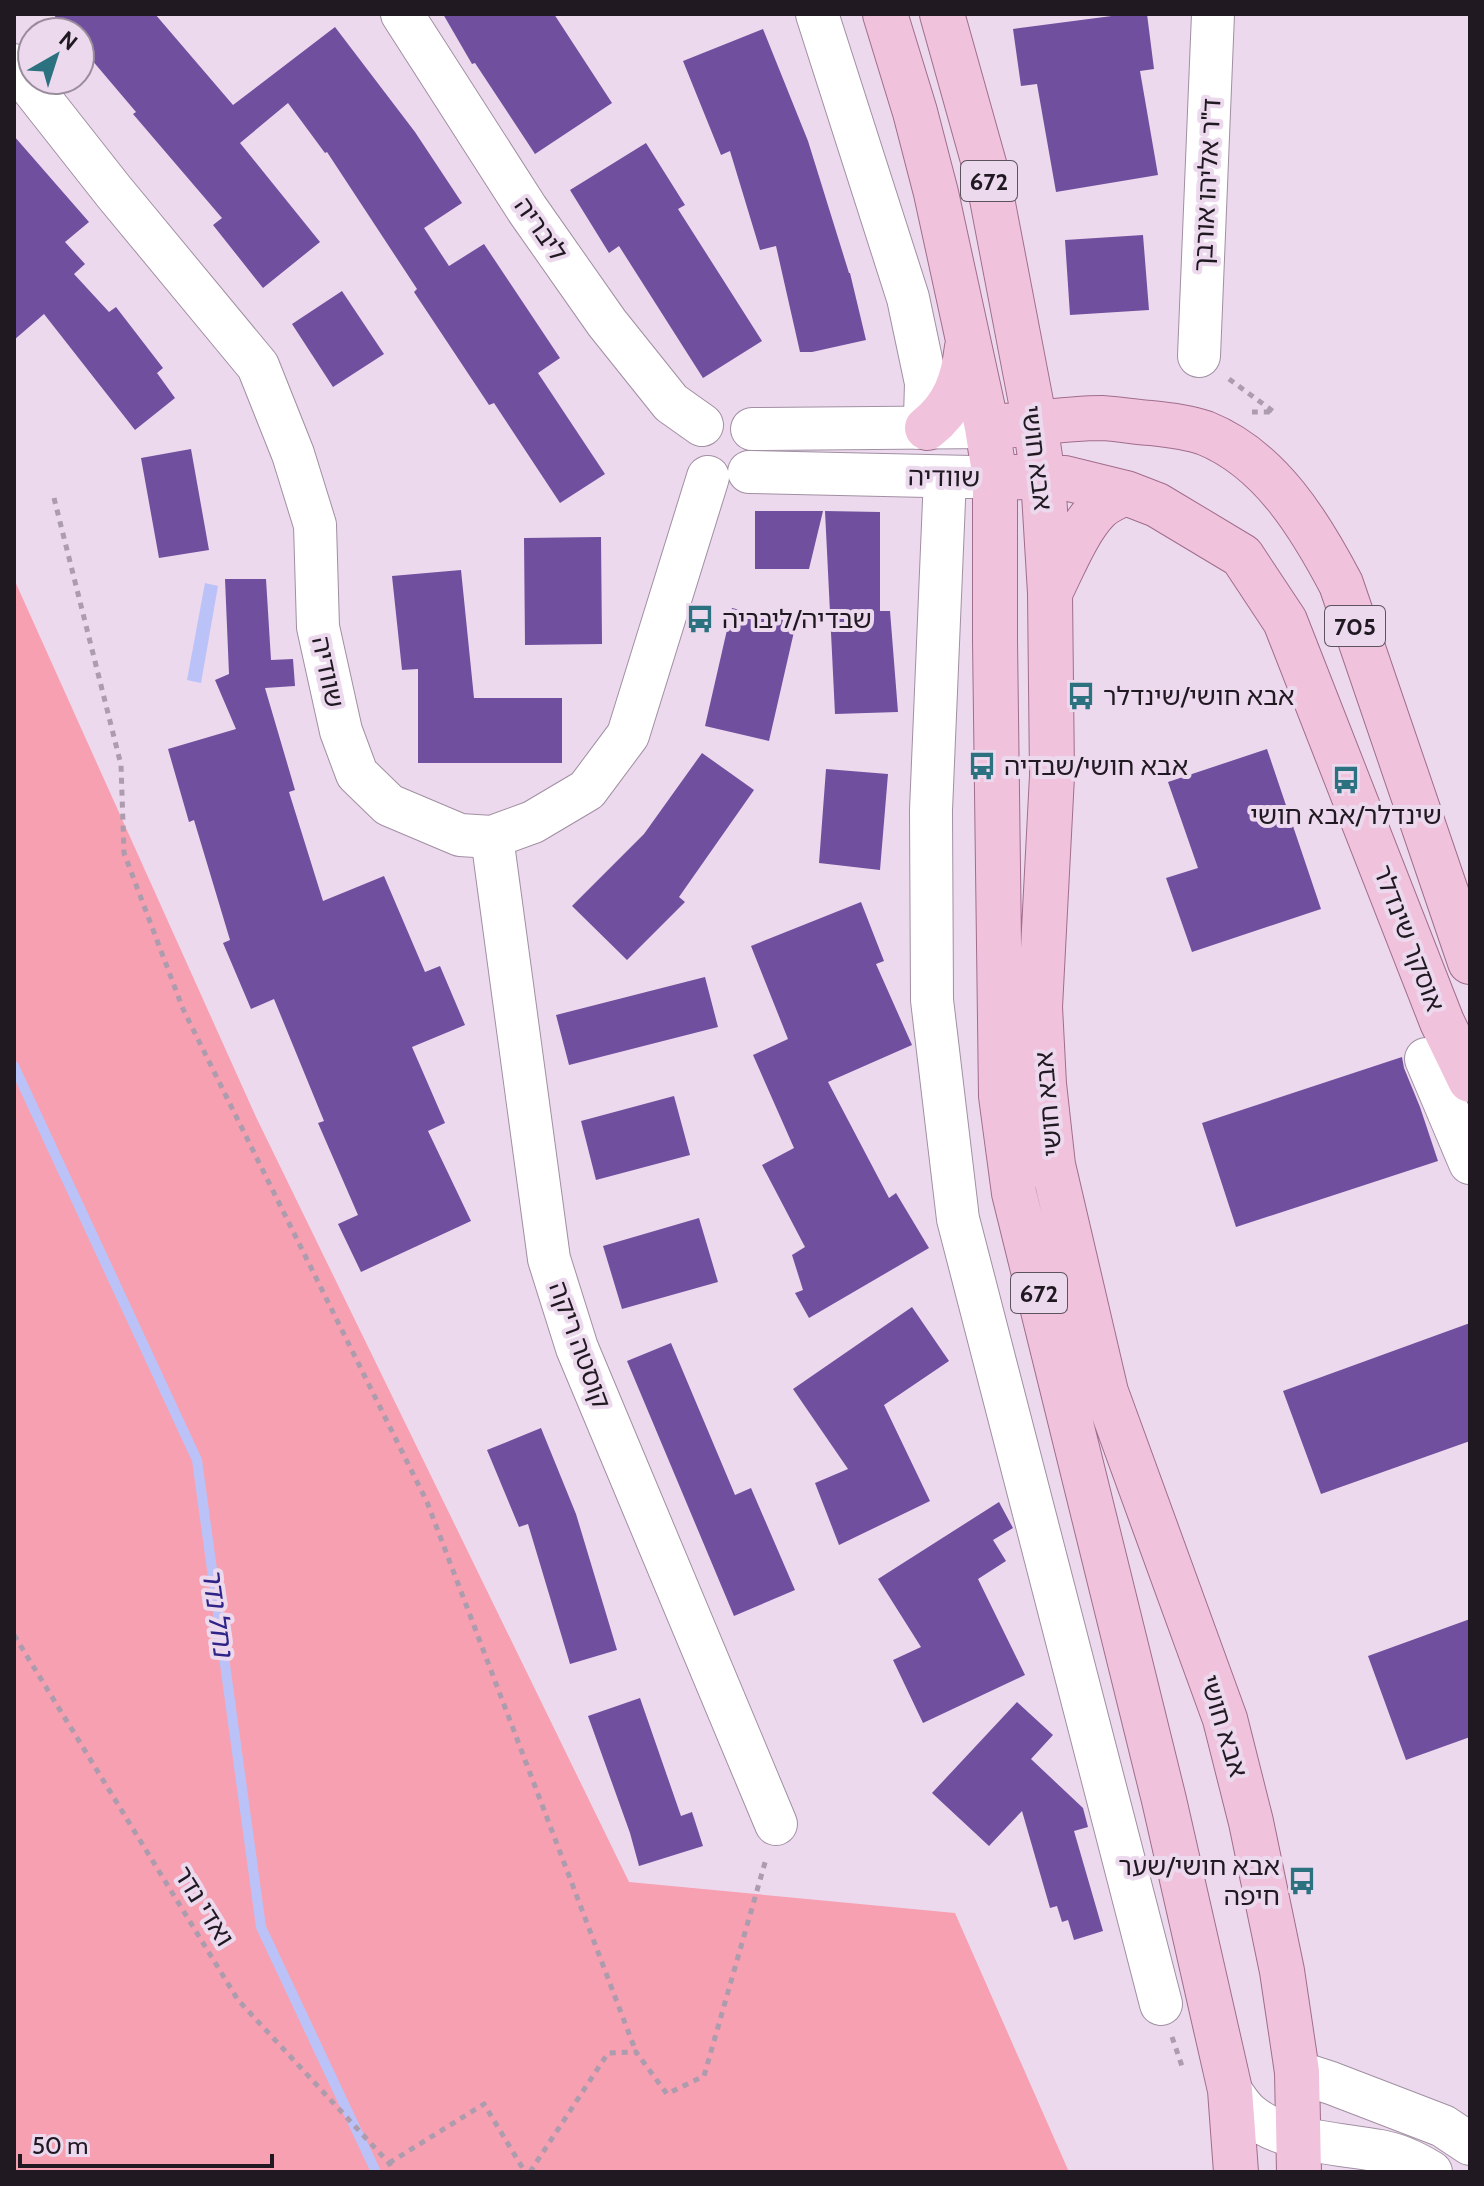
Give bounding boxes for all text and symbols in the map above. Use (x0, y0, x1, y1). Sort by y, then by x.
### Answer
north arrow (16, 16, 96, 96)
text: N (54, 25, 83, 56)
street label: ד"ר אליהו אורבך (1186, 97, 1228, 273)
road number: 672 (961, 161, 1017, 201)
street label: ליבריה (508, 191, 574, 267)
street label: אבא חושי (1015, 404, 1059, 512)
street label: שוודיה (908, 460, 980, 494)
place label: שבדיה/ליבריה (722, 603, 872, 635)
bus stop icon: שבדיה/ליבריה (685, 604, 715, 634)
road number: 705 (1325, 606, 1385, 646)
street label: שוודיה (305, 633, 351, 711)
place label: אבא חושי/שינדלר (1103, 680, 1294, 712)
bus stop icon: אבא חושי/שינדלר (1066, 681, 1096, 711)
place label: אבא חושי/שבדיה (1004, 750, 1188, 782)
bus stop icon: אבא חושי/שבדיה (967, 751, 997, 781)
bus stop icon: שינדלר/אבא חושי (1331, 765, 1361, 795)
place label: שינדלר/אבא חושי (1250, 799, 1442, 831)
street label: אוסקר שינדלר (1366, 860, 1452, 1016)
street label: אבא חושי (1027, 1050, 1069, 1158)
road number: 672 (1011, 1273, 1067, 1313)
street label: קוסטה ריקה (542, 1277, 618, 1413)
water label: נחל נדר (195, 1566, 241, 1661)
street label: אבא חושי (1193, 1671, 1255, 1781)
place label: אבא חושי/שער חיפה (1118, 1850, 1280, 1912)
street label: ואדי נדר (167, 1860, 241, 1952)
bus stop icon: אבא חושי/שער חיפה (1287, 1866, 1317, 1896)
scale bar (20, 2118, 272, 2168)
text: 50 m (32, 2131, 88, 2160)

